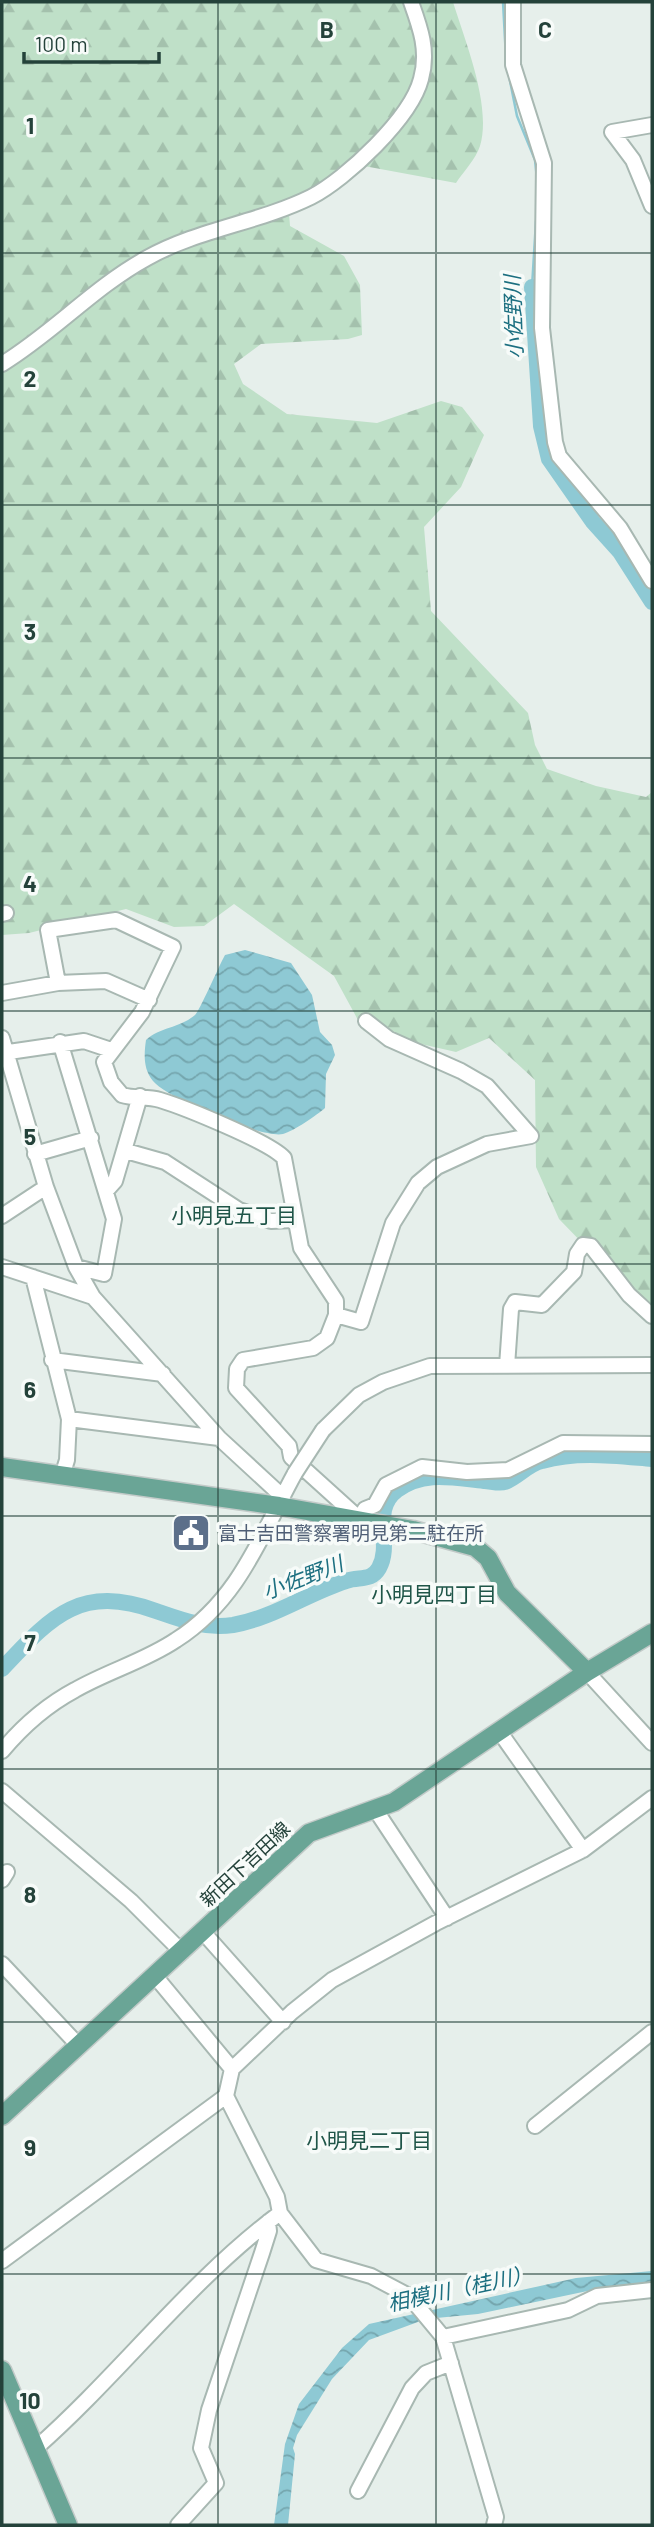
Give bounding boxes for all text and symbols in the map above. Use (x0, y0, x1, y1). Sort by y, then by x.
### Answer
text: B (320, 15, 334, 43)
text: C (538, 15, 552, 43)
scale bar (24, 21, 159, 65)
text: 100 m (35, 31, 88, 56)
text: 1 (26, 111, 34, 139)
water label: 小佐野川 (498, 273, 526, 359)
text: 2 (24, 364, 36, 392)
text: 3 (24, 617, 36, 645)
text: 4 (23, 869, 37, 897)
text: 5 (24, 1122, 36, 1150)
district label: 小明見五丁目 (171, 1202, 297, 1227)
text: 6 (24, 1375, 36, 1403)
public building icon: 富士吉田警察署明見第二駐在所 (170, 1512, 212, 1554)
place label: 富士吉田警察署明見第二駐在所 (218, 1521, 484, 1544)
water label: 小佐野川 (259, 1549, 348, 1603)
district label: 小明見四丁目 (371, 1581, 497, 1606)
text: 7 (24, 1628, 36, 1656)
street label: 新田下吉田線 (195, 1816, 294, 1911)
text: 8 (24, 1880, 36, 1908)
district label: 小明見二丁目 (306, 2127, 432, 2152)
text: 9 (24, 2133, 36, 2161)
water label: 相模川（桂川） (385, 2260, 534, 2315)
text: 10 (19, 2386, 41, 2414)

